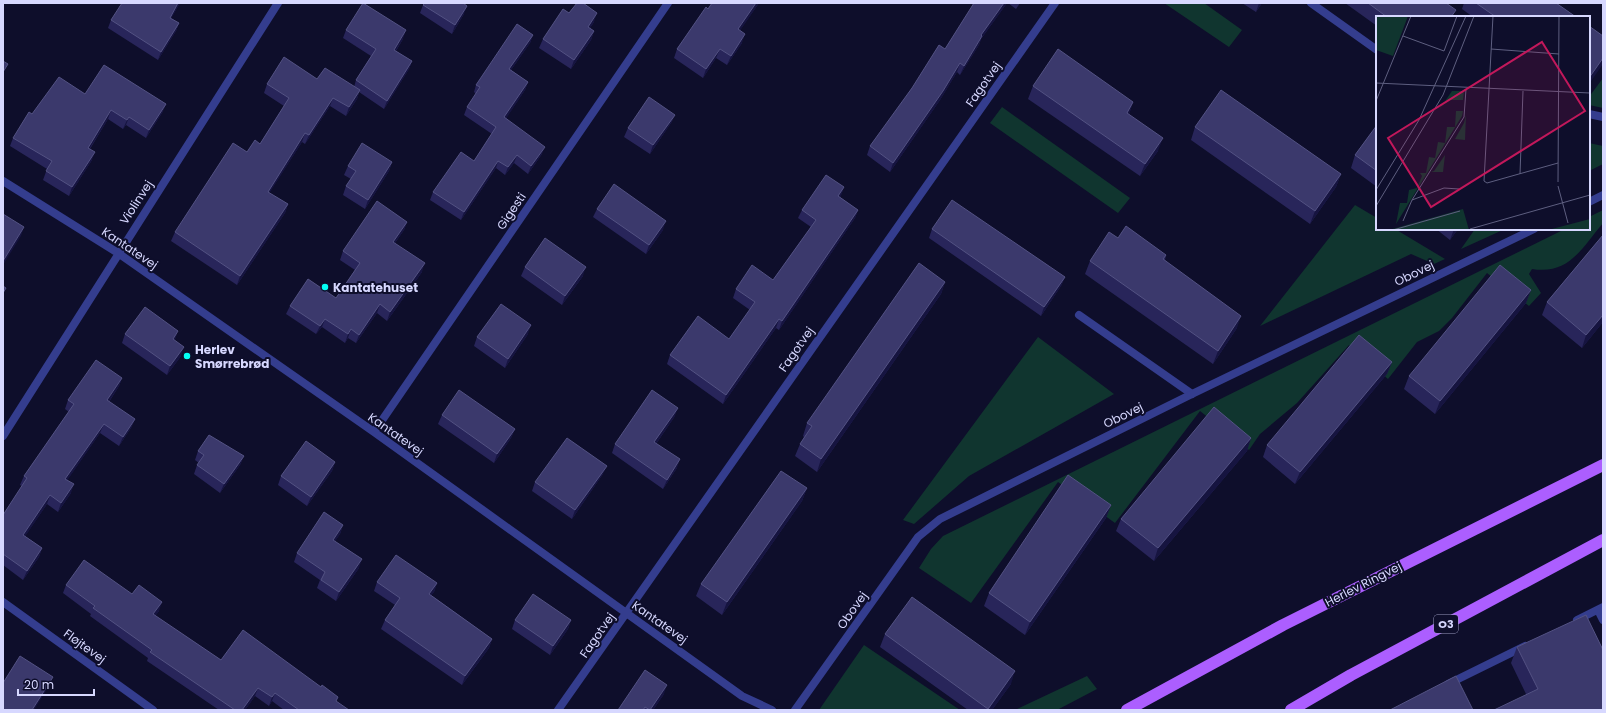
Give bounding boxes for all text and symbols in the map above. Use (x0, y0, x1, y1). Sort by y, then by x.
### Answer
inset map (1376, 16, 1590, 230)
street label: Fagotvej (961, 58, 1005, 110)
street label: Violinvej (115, 177, 157, 227)
street label: Gigesti (492, 189, 530, 233)
street label: Kantatevej (99, 223, 161, 273)
street label: Obovej (1391, 256, 1437, 290)
place label: Kantatehuset (333, 279, 418, 296)
marker: Kantatehuset (320, 282, 330, 292)
street label: Fagotvej (774, 323, 818, 375)
place label: Herlev Smørrebrød (195, 341, 269, 372)
marker: Herlev Smørrebrød (182, 351, 192, 361)
street label: Obovej (1100, 398, 1146, 432)
street label: Kantatevej (365, 409, 427, 459)
street label: Herlev Ringvej (1322, 557, 1404, 611)
street label: Obovej (833, 588, 871, 632)
street label: Kantatevej (629, 597, 691, 647)
street label: Fagotvej (575, 609, 619, 661)
road number: O3 (1434, 615, 1458, 633)
street label: Fløjtevej (60, 625, 110, 667)
scale bar (18, 671, 94, 697)
text: 20 m (24, 676, 54, 693)

